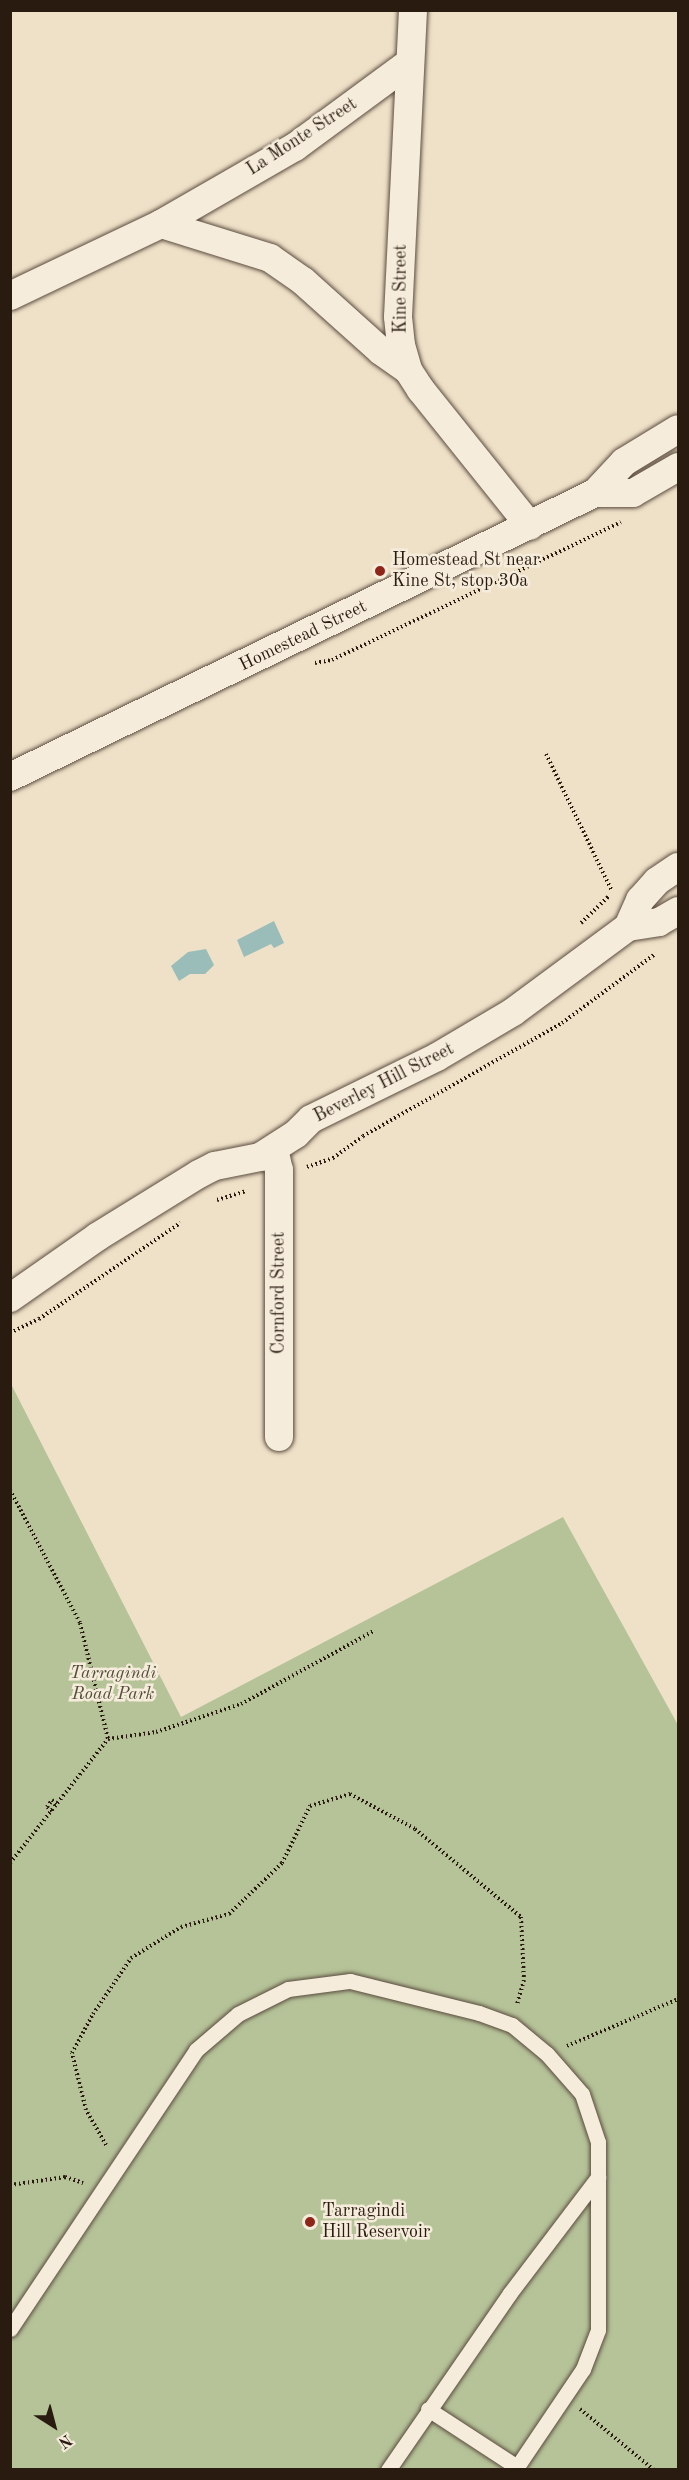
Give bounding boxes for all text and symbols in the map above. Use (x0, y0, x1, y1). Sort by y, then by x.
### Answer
street label: La Monte Street (243, 93, 361, 181)
street label: Kine Street (390, 244, 412, 334)
place label: Homestead St near Kine St, stop 30a (392, 550, 540, 592)
marker: Homestead St near Kine St, stop 30a (373, 564, 387, 578)
street label: Homestead Street (236, 596, 370, 676)
street label: Beverley Hill Street (310, 1038, 458, 1128)
street label: Cornford Street (268, 1232, 290, 1354)
park label: Tarragindi Road Park (70, 1663, 156, 1706)
place label: Tarragindi Hill Reservoir (322, 2201, 430, 2244)
marker: Tarragindi Hill Reservoir (303, 2215, 317, 2229)
north arrow (24, 2396, 84, 2456)
text: N (55, 2430, 74, 2451)

